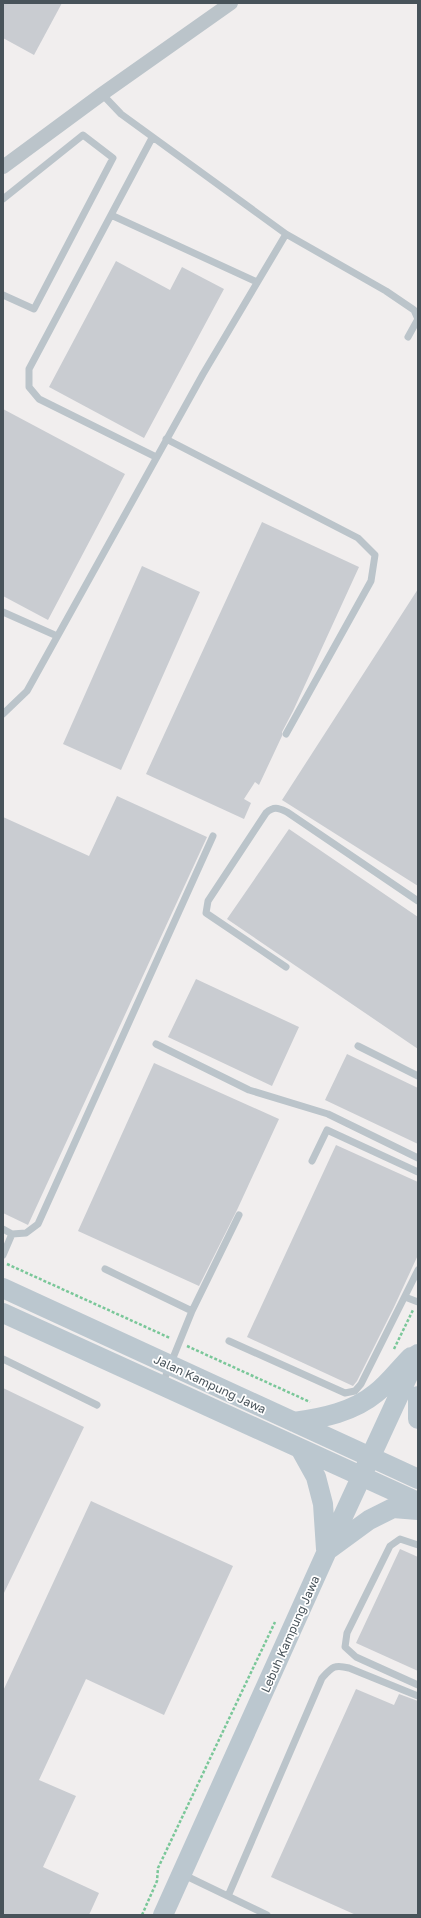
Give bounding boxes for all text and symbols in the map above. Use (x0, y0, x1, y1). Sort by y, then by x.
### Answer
street label: Jalan Kampung Jawa (152, 1351, 268, 1417)
street label: Lebuh Kampung Jawa (257, 1573, 323, 1695)

